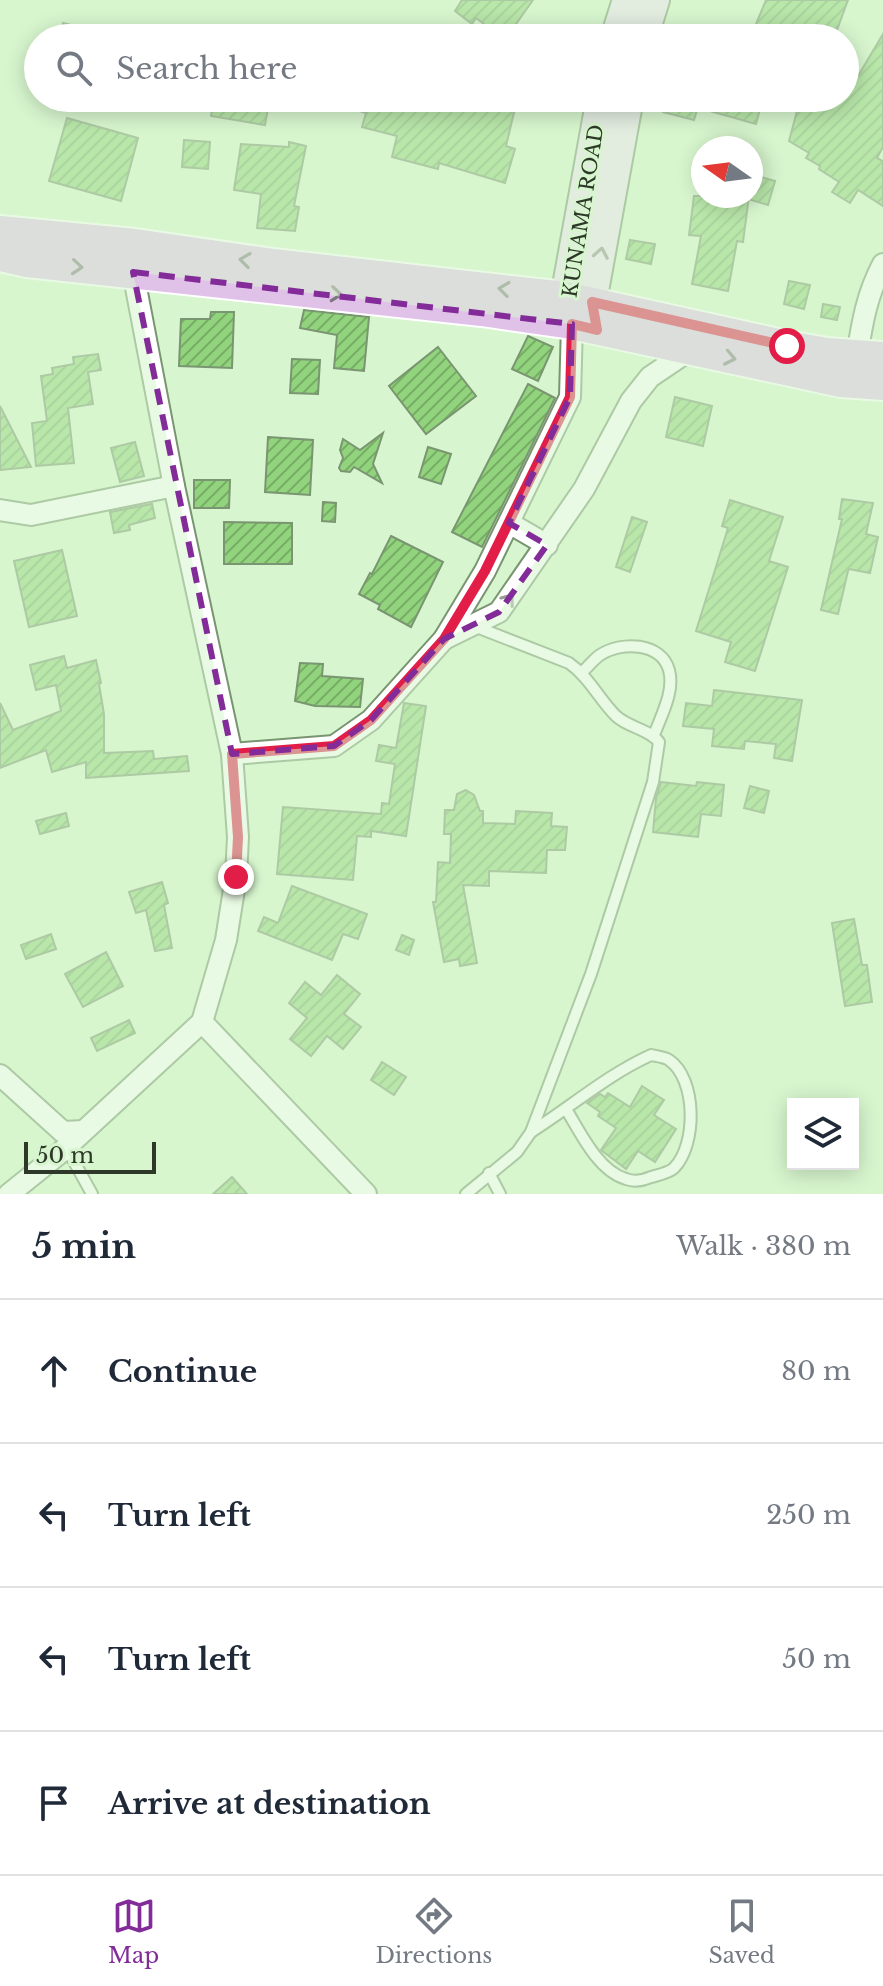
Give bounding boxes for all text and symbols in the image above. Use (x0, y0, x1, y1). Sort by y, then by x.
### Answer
search box (24, 24, 859, 112)
icon: search (52, 46, 96, 90)
text: Search here (116, 50, 297, 87)
street label: KUNAMA ROAD (557, 123, 609, 299)
north arrow (691, 136, 763, 208)
one-way arrow (591, 246, 608, 260)
one-way arrow (238, 252, 252, 269)
one-way arrow (71, 258, 84, 275)
one-way arrow (497, 281, 510, 298)
one-way arrow (329, 286, 342, 303)
route start (769, 328, 805, 364)
one-way arrow (723, 349, 736, 366)
one-way arrow (499, 593, 513, 607)
route end (218, 859, 254, 895)
map controls (787, 1098, 859, 1170)
button: layers (787, 1098, 859, 1170)
scale bar (24, 1138, 156, 1174)
text: 50 m (36, 1142, 94, 1169)
text: 5 min (32, 1225, 136, 1267)
text: Walk · 380 m (676, 1230, 851, 1262)
icon: ahead (32, 1349, 76, 1393)
text: Continue (108, 1353, 257, 1390)
text: 80 m (781, 1355, 851, 1387)
icon: left (32, 1493, 76, 1537)
text: Turn left (108, 1497, 251, 1534)
text: 250 m (766, 1499, 851, 1531)
icon: left (32, 1637, 76, 1681)
text: Turn left (108, 1641, 251, 1678)
text: 50 m (782, 1643, 851, 1675)
icon: arrive (32, 1781, 76, 1825)
text: Arrive at destination (108, 1785, 431, 1822)
tab: Map (108, 1894, 159, 1969)
tab: Directions (375, 1894, 492, 1969)
tab: Saved (709, 1894, 775, 1969)

